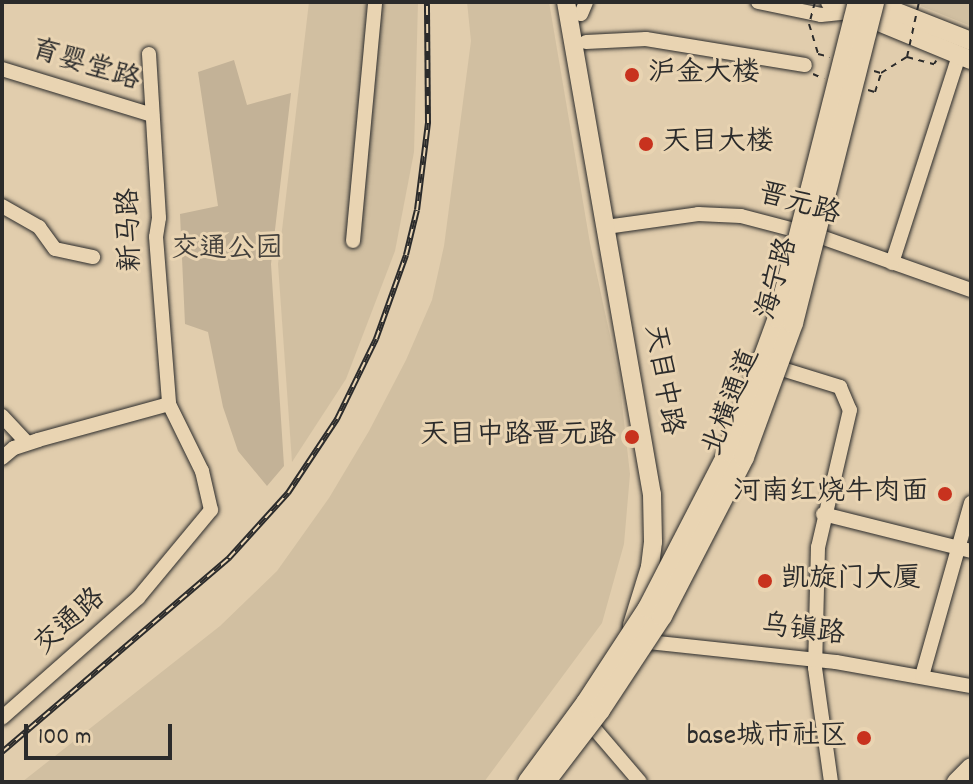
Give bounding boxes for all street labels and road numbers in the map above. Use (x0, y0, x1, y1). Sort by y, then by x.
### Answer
street label: 育婴堂路 (27, 35, 143, 99)
street label: 晋元路 (754, 178, 844, 234)
street label: 新马路 (114, 187, 150, 273)
street label: 海宁路 (751, 234, 807, 324)
street label: 天目中路 (635, 322, 687, 438)
street label: 北横通道 (697, 345, 769, 461)
street label: 交通路 (29, 582, 113, 664)
street label: 乌镇路 (759, 610, 847, 654)

